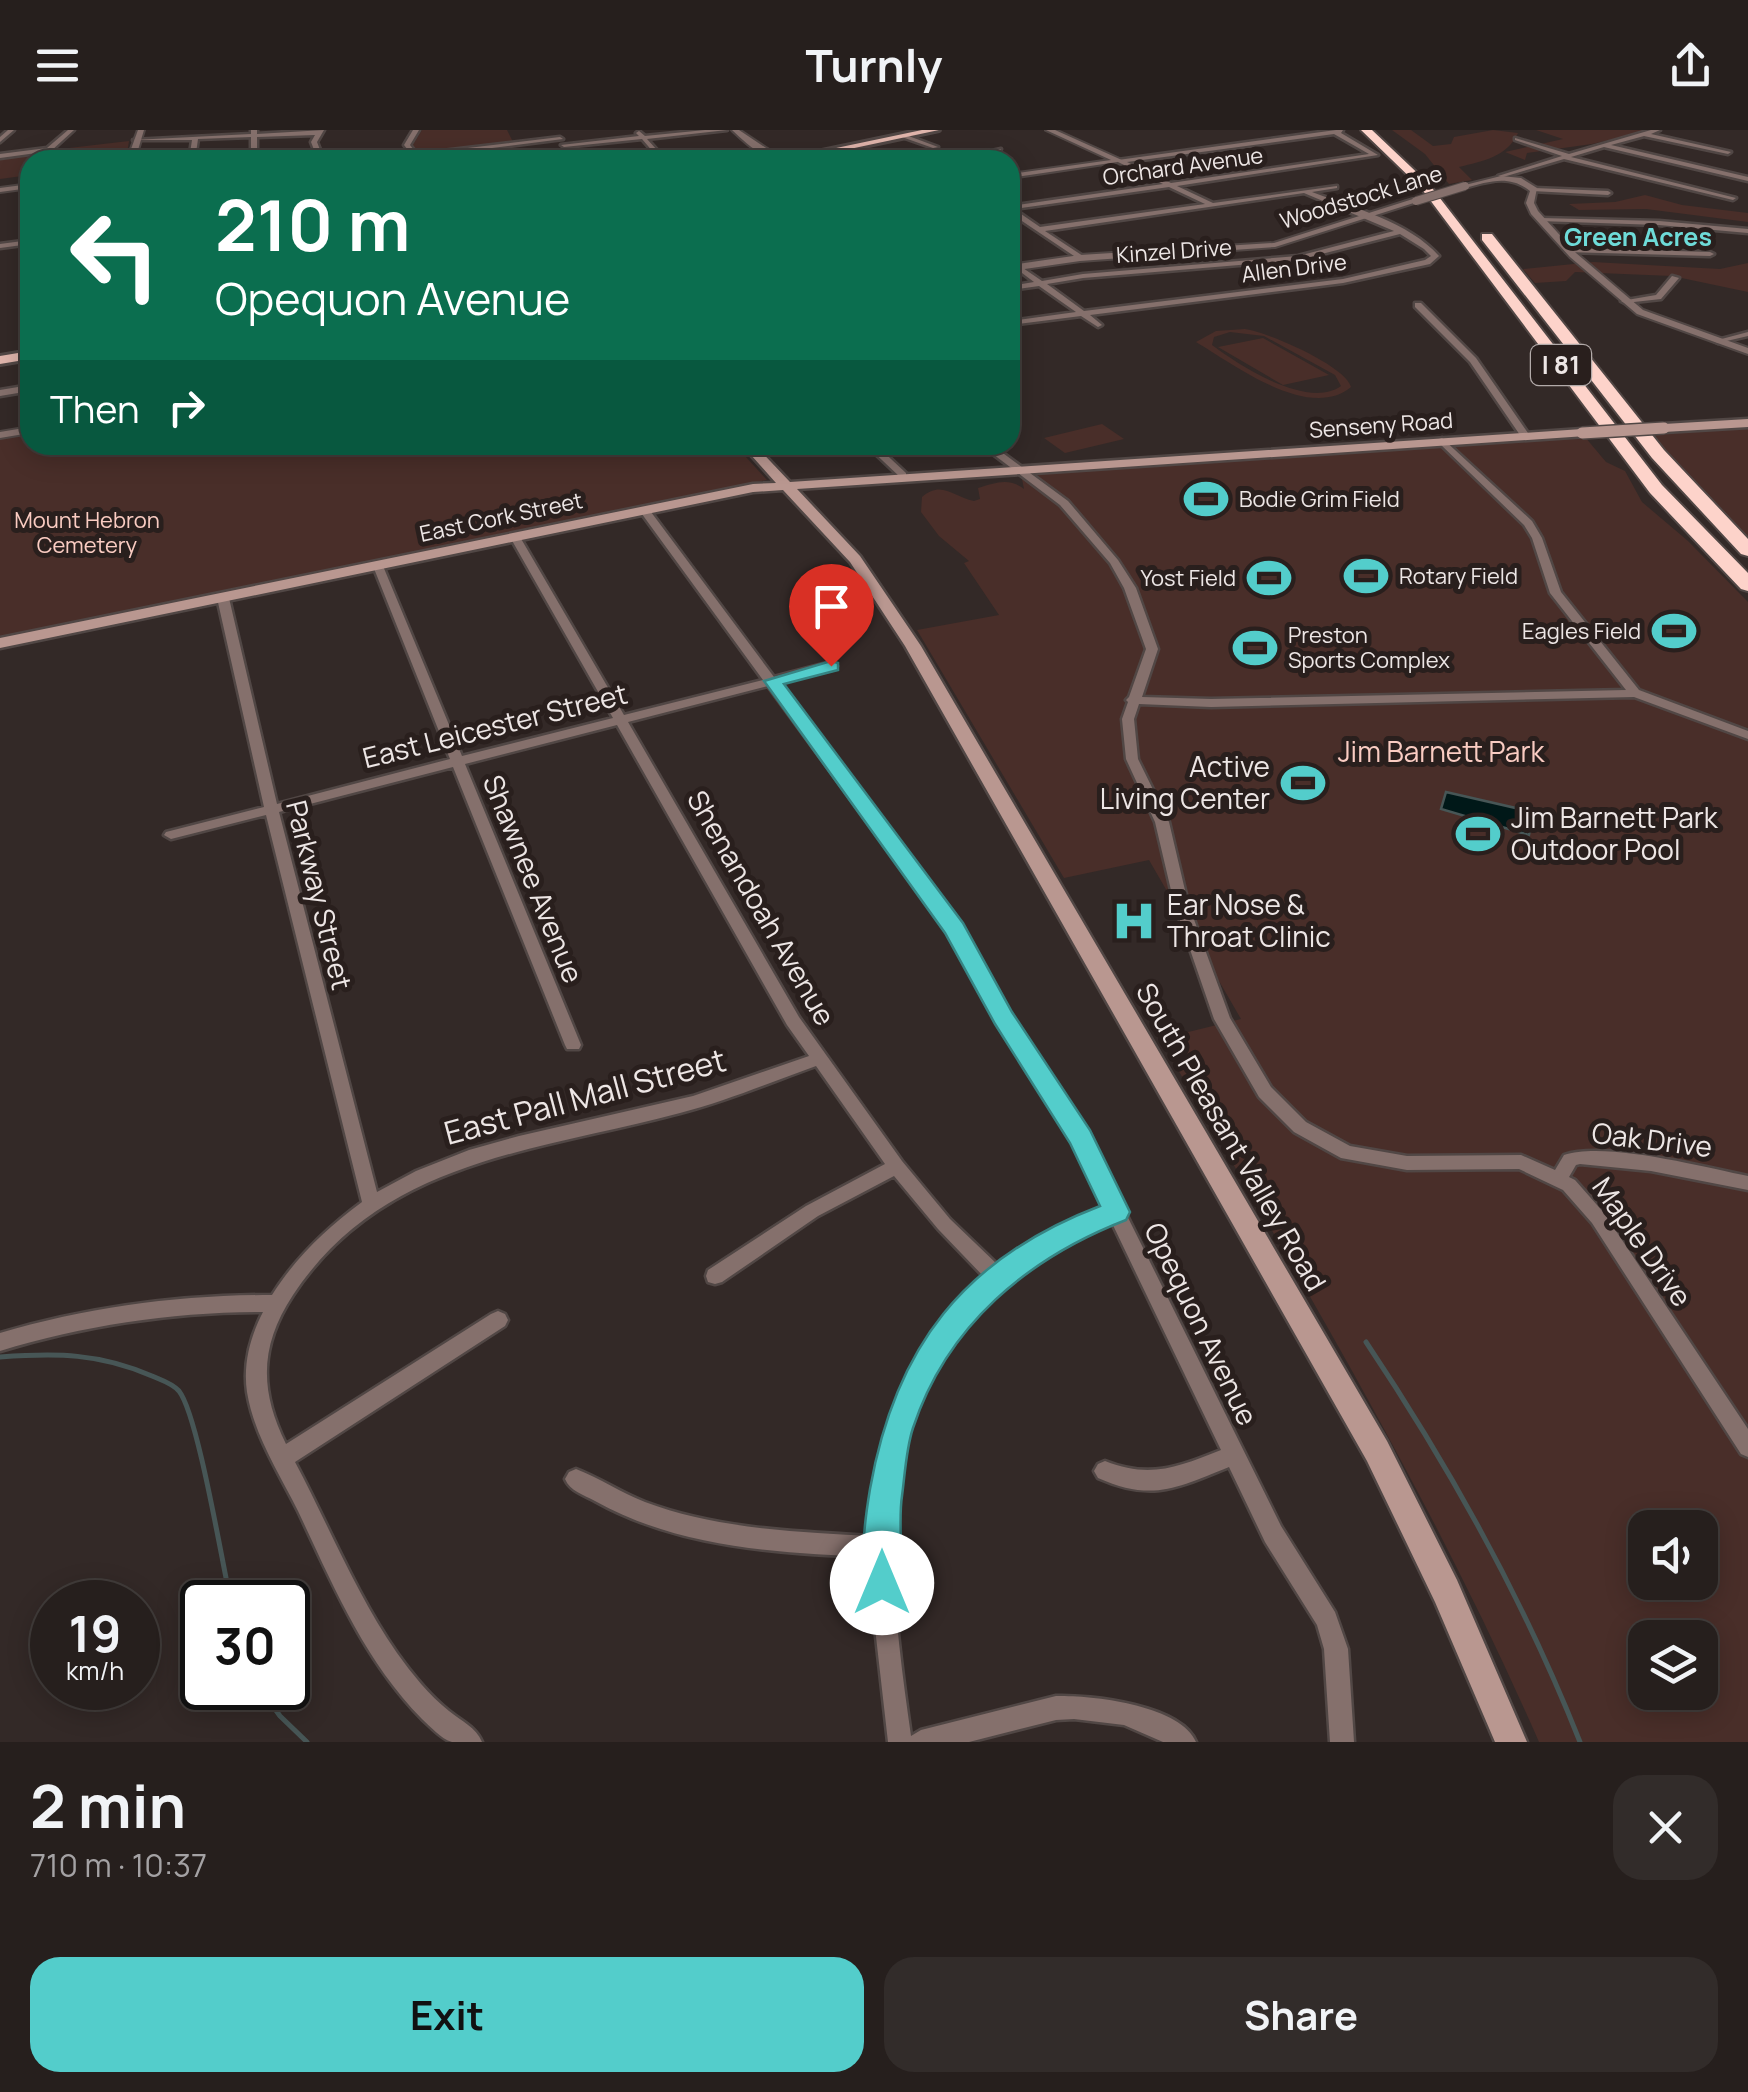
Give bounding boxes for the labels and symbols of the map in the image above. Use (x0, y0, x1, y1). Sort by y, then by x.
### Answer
street label: Orchard Avenue (1101, 140, 1265, 192)
street label: Woodstock Lane (1276, 158, 1446, 236)
district label: Green Acres (1564, 219, 1712, 254)
street label: Kinzel Drive (1115, 232, 1233, 270)
street label: Allen Drive (1240, 247, 1348, 289)
road number: I 81 (1531, 345, 1591, 385)
street label: Senseny Road (1308, 405, 1454, 445)
sports icon: Bodie Grim Field (1182, 475, 1230, 523)
place label: Bodie Grim Field (1239, 484, 1400, 514)
street label: East Cork Street (417, 485, 586, 549)
park label: Mount Hebron Cemetery (14, 505, 160, 560)
sports icon: Rotary Field (1342, 552, 1390, 600)
sports icon: Yost Field (1245, 554, 1293, 602)
place label: Rotary Field (1399, 561, 1518, 591)
place label: Yost Field (1141, 563, 1236, 593)
pin (789, 564, 874, 667)
sports icon: Eagles Field (1650, 607, 1698, 655)
place label: Eagles Field (1522, 616, 1641, 646)
place label: Preston Sports Complex (1288, 620, 1450, 675)
sports icon: Preston Sports Complex (1231, 624, 1279, 672)
street label: East Leicester Street (359, 674, 631, 776)
park label: Jim Barnett Park (1338, 732, 1545, 770)
place label: Active Living Center (1100, 747, 1270, 817)
sports icon: Active Living Center (1279, 759, 1327, 807)
street label: Shawnee Avenue (475, 769, 593, 988)
street label: Shenandoah Avenue (679, 783, 845, 1032)
street label: Parkway Street (278, 796, 362, 993)
place label: Jim Barnett Park Outdoor Pool (1511, 798, 1719, 868)
sports icon: Jim Barnett Park Outdoor Pool (1454, 810, 1502, 858)
place label: Ear Nose & Throat Clinic (1167, 885, 1331, 955)
hospital icon: Ear Nose & Throat Clinic (1110, 897, 1158, 945)
street label: South Pleasant Valley Road (1128, 976, 1336, 1297)
street label: East Pall Mall Street (439, 1037, 730, 1155)
street label: Oak Drive (1590, 1113, 1714, 1165)
street label: Maple Drive (1584, 1169, 1701, 1314)
street label: Opequon Avenue (1136, 1216, 1267, 1431)
position arrow (830, 1531, 934, 1635)
speed limit sign: 30 (180, 1580, 310, 1710)

